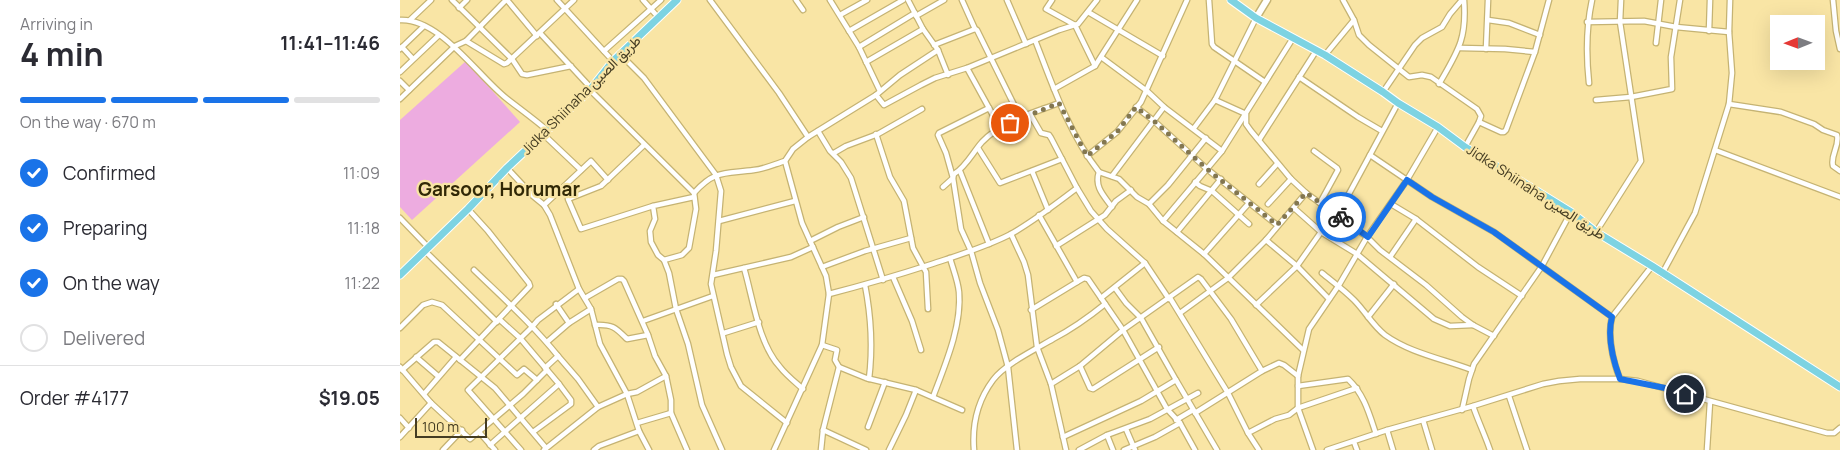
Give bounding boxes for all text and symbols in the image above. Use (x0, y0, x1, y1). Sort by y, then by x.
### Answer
text: Arriving in (20, 13, 93, 35)
north arrow (1770, 15, 1825, 70)
map controls (1770, 15, 1825, 70)
text: 11:41–11:46 (280, 30, 380, 56)
street label: Jidka Shiinaha طريق الصين (517, 31, 644, 158)
text: 4 min (20, 32, 104, 76)
pin (989, 102, 1031, 144)
icon: bag (996, 109, 1024, 137)
text: On the way · 670 m (20, 111, 156, 133)
street label: Jidka Shiinaha طريق الصين (1463, 140, 1609, 244)
icon: check (20, 159, 48, 187)
text: Confirmed (63, 160, 156, 186)
text: 11:09 (343, 162, 380, 184)
district label: Garsoor, Horumar (418, 176, 580, 202)
courier (1316, 192, 1366, 242)
icon: bike (1327, 203, 1355, 231)
icon: check (20, 214, 48, 242)
text: Preparing (63, 215, 148, 241)
text: 11:18 (347, 217, 380, 239)
icon: check (20, 269, 48, 297)
text: On the way (63, 270, 160, 296)
text: 11:22 (344, 272, 380, 294)
text: Delivered (63, 325, 145, 351)
pin (1664, 373, 1706, 415)
icon: home (1671, 380, 1699, 408)
text: Order #4177 (20, 385, 129, 411)
text: $19.05 (319, 385, 380, 411)
scale bar (415, 415, 488, 438)
text: 100 m (422, 417, 459, 436)

